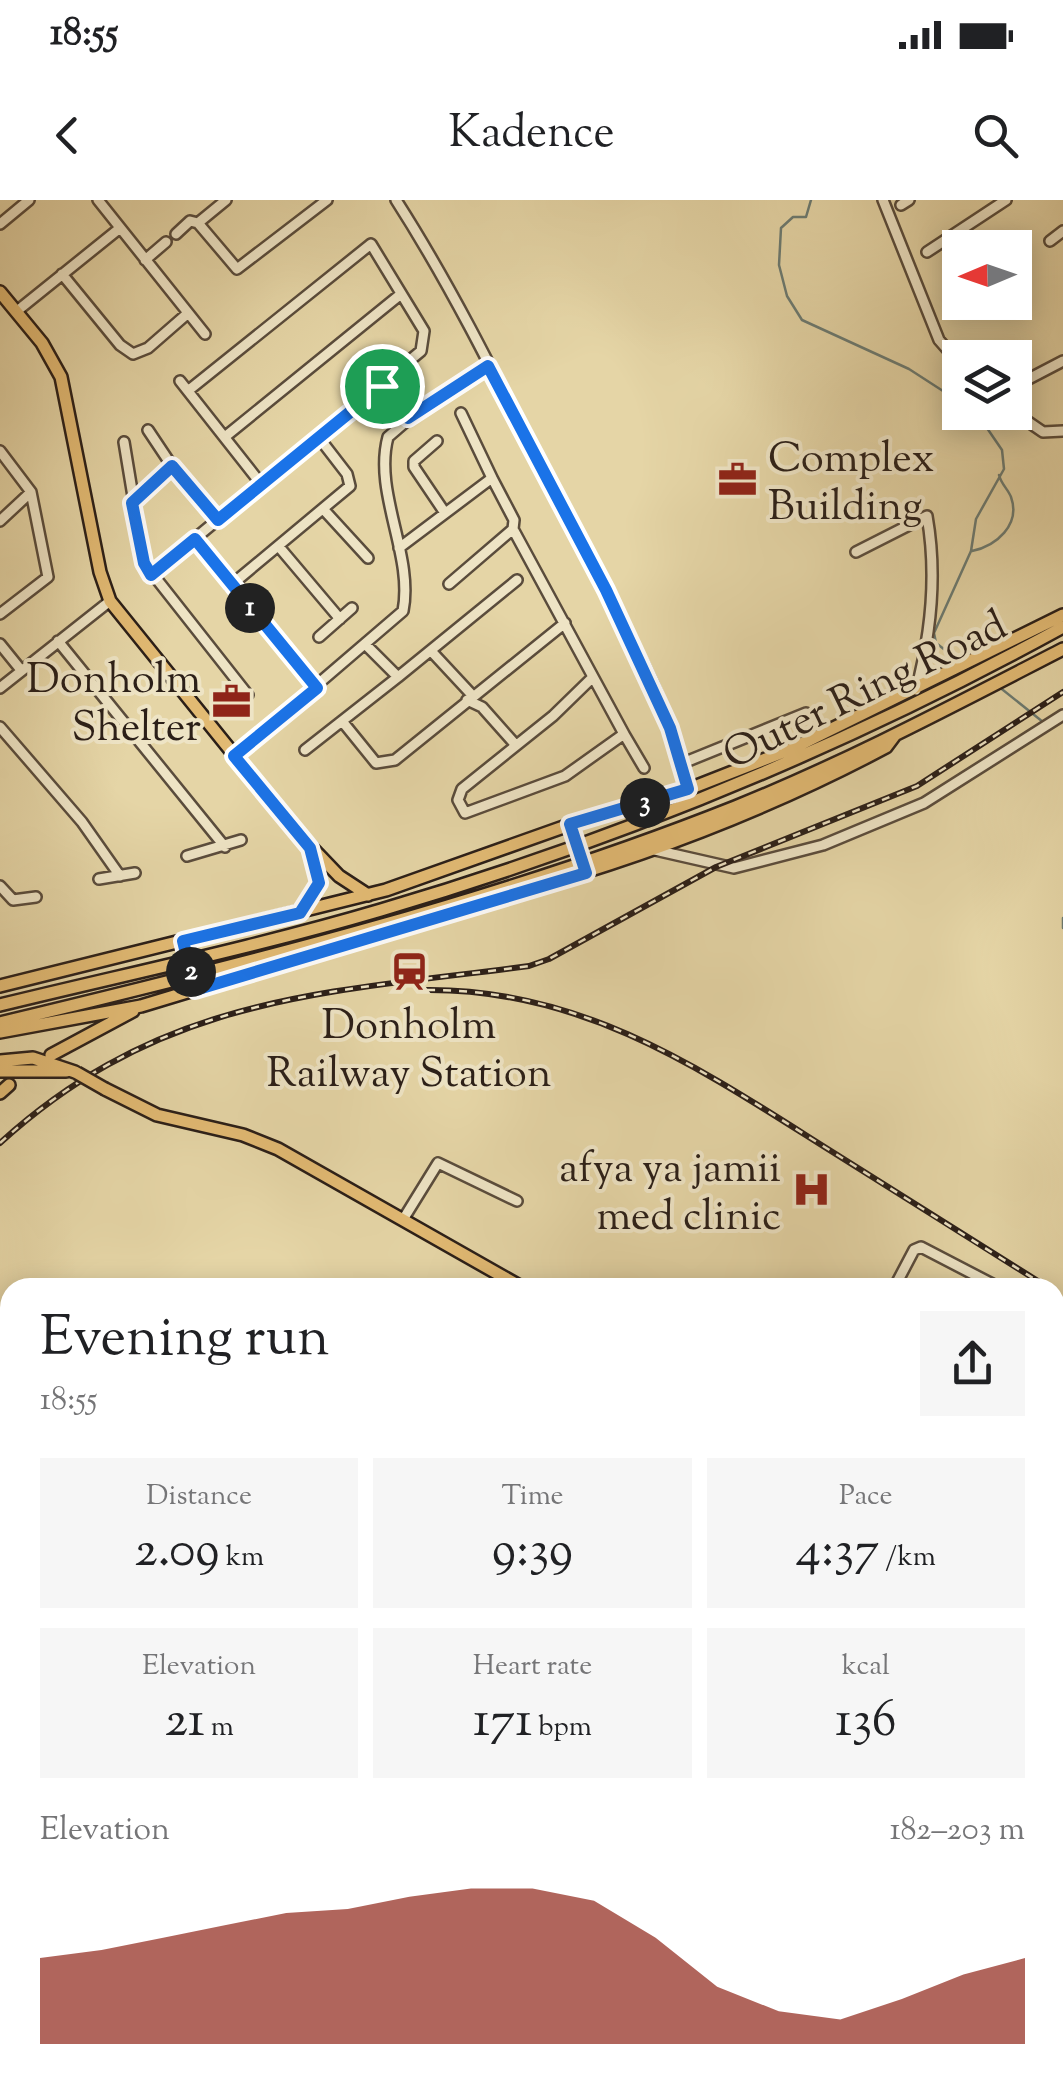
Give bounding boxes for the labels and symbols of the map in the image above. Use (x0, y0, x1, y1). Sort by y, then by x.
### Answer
north arrow (942, 230, 1032, 320)
pin (340, 344, 425, 429)
place label: Complex Building (768, 431, 935, 539)
office icon: Complex Building (717, 459, 759, 501)
pin: 1 (225, 583, 275, 633)
street label: Outer Ring Road (714, 598, 1018, 787)
place label: Donholm Shelter (26, 652, 201, 760)
office icon: Donholm Shelter (210, 680, 252, 722)
pin: 3 (620, 778, 670, 828)
pin: 2 (166, 947, 216, 997)
station icon: Donholm Railway Station (388, 951, 430, 993)
place label: Donholm Railway Station (266, 998, 552, 1106)
place label: afya ya jamii med clinic (559, 1141, 781, 1249)
hospital icon: afya ya jamii med clinic (790, 1169, 832, 1211)

